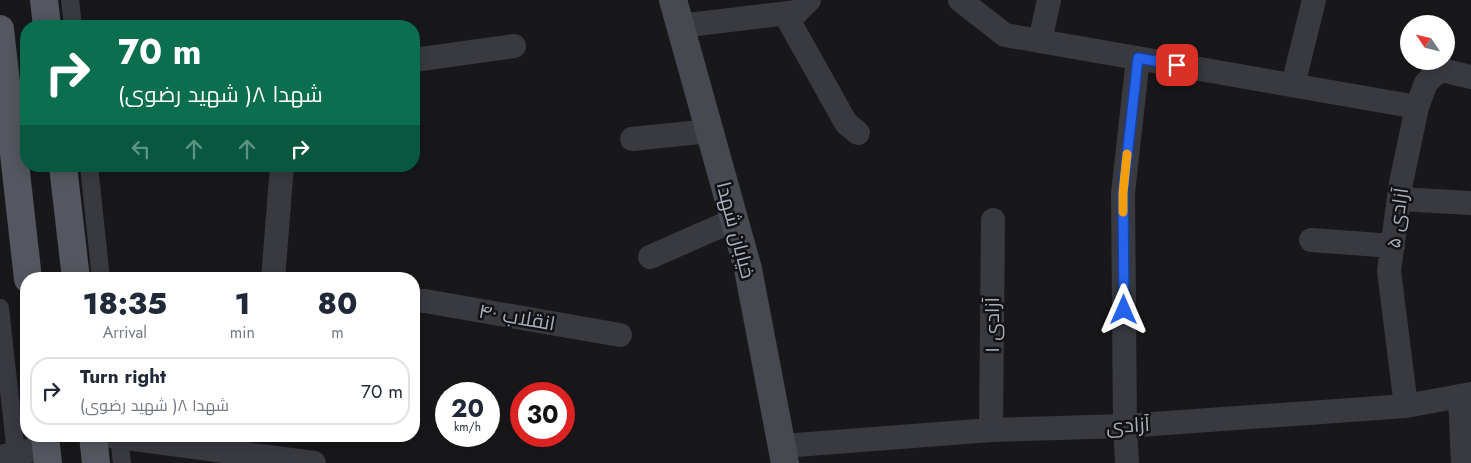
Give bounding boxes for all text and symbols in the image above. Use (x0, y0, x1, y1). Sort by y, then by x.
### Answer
north arrow (1400, 15, 1455, 70)
map controls (1400, 15, 1455, 70)
text: 70 m (118, 27, 201, 77)
icon: right (35, 40, 100, 105)
pin (1156, 44, 1198, 86)
icon: arrive (1163, 51, 1191, 79)
text: شهدا ۸( شهید رضوی) (118, 78, 323, 110)
icon: left (127, 135, 155, 163)
icon: ahead (180, 135, 208, 163)
icon: ahead (233, 135, 261, 163)
icon: right (286, 135, 314, 163)
street label: خیابان شهدا (709, 178, 762, 282)
street label: آزادی ۵ (1379, 185, 1416, 250)
text: 18:35 (83, 282, 167, 325)
text: 1 (234, 282, 250, 325)
text: 80 (317, 282, 357, 325)
position arrow (1097, 283, 1149, 335)
street label: آزادی ۱ (978, 296, 1007, 353)
street label: انقلاب ۴۰ (476, 297, 557, 338)
text: Arrival (103, 321, 147, 344)
text: min (230, 321, 255, 344)
text: m (331, 321, 344, 344)
text: Turn right (80, 363, 166, 390)
icon: right (37, 377, 65, 405)
text: 70 m (361, 378, 403, 405)
speed limit sign: 30 (510, 382, 575, 447)
text: 20 (451, 390, 484, 426)
text: شهدا ۸( شهید رضوی) (80, 394, 229, 417)
street label: آزادی (1105, 410, 1151, 441)
text: km/h (454, 418, 481, 436)

